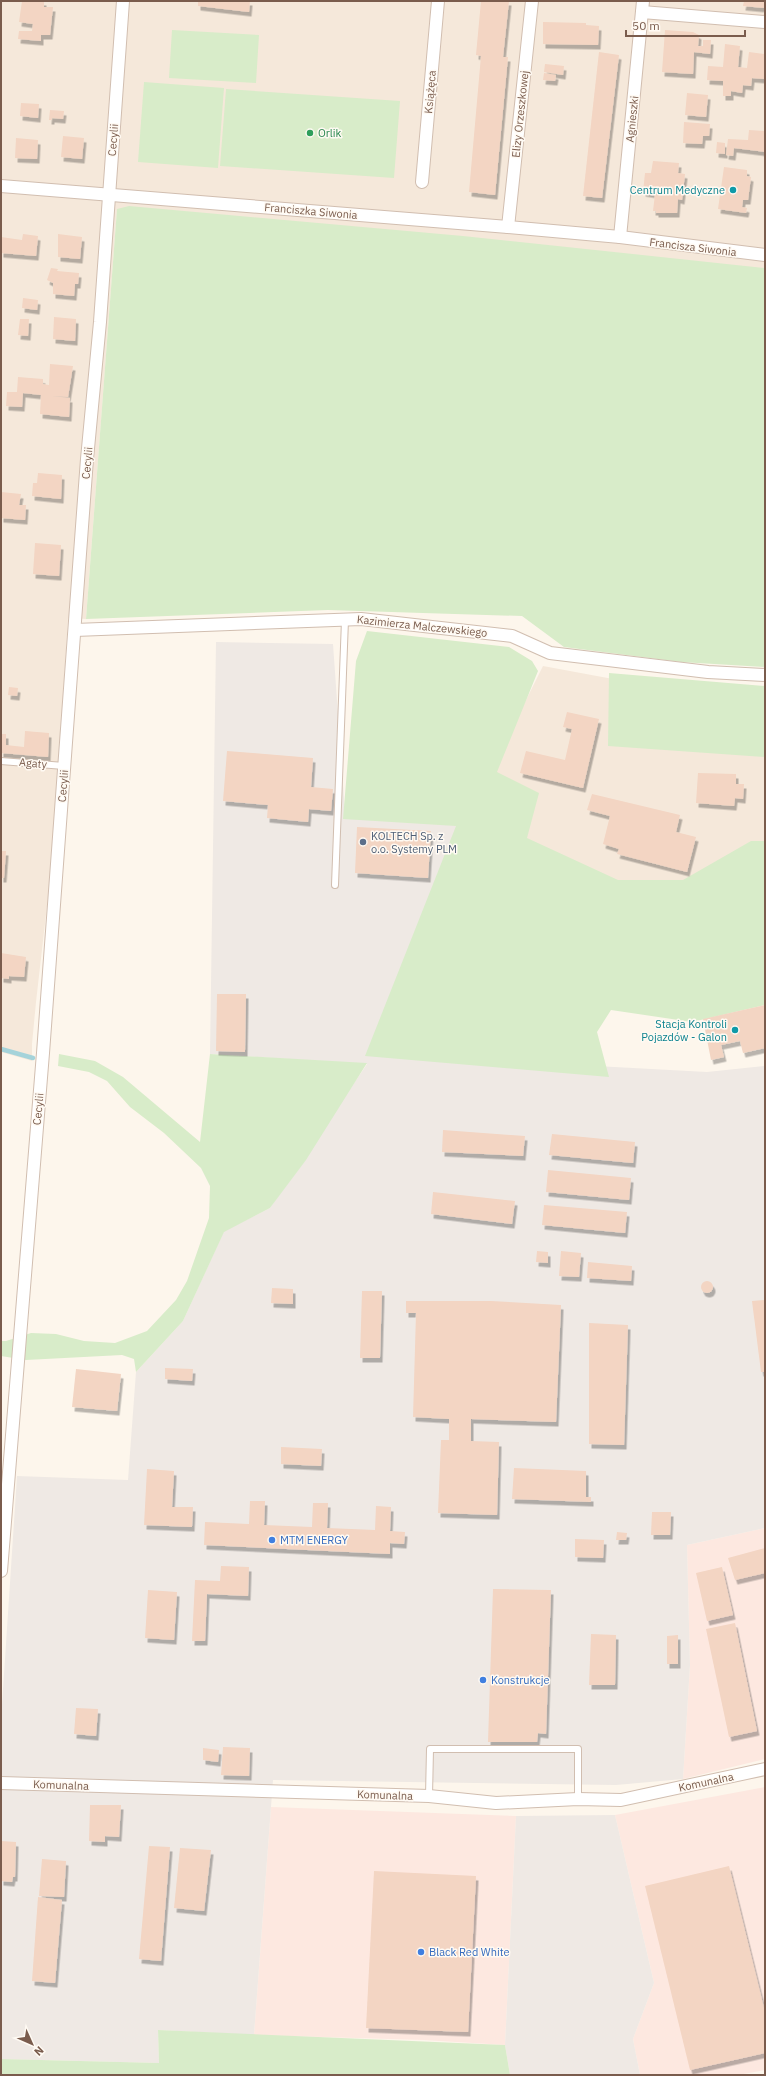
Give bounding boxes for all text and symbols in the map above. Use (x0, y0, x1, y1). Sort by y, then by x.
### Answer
scale bar (626, 12, 745, 38)
text: 50 m (632, 18, 660, 33)
street label: Książęca (421, 70, 439, 114)
street label: Elizy Orzeszkowej (508, 70, 532, 158)
street label: Agnieszki (623, 95, 641, 143)
street label: Cecylii (105, 123, 121, 157)
place label: Orlik (318, 126, 342, 140)
marker: Orlik (305, 128, 315, 138)
place label: Centrum Medyczne (630, 183, 725, 197)
marker: Centrum Medyczne (728, 185, 738, 195)
street label: Franciszka Siwonia (264, 200, 358, 222)
street label: Francisza Siwonia (649, 235, 738, 259)
street label: Cecylii (79, 446, 95, 480)
street label: Kazimierza Malczewskiego (356, 612, 488, 640)
street label: Agaty (18, 755, 48, 771)
street label: Cecylii (55, 769, 71, 803)
place label: KOLTECH Sp. z o.o. Systemy PLM (371, 829, 457, 856)
marker: KOLTECH Sp. z o.o. Systemy PLM (358, 837, 368, 847)
place label: Stacja Kontroli Pojazdów - Galon (641, 1017, 727, 1044)
marker: Stacja Kontroli Pojazdów - Galon (730, 1025, 740, 1035)
street label: Cecylii (30, 1092, 46, 1126)
place label: MTM ENERGY (280, 1533, 349, 1547)
marker: MTM ENERGY (267, 1535, 277, 1545)
place label: Konstrukcje (491, 1673, 549, 1687)
marker: Konstrukcje (478, 1675, 488, 1685)
street label: Komunalna (677, 1769, 735, 1795)
street label: Komunalna (33, 1777, 89, 1793)
street label: Komunalna (357, 1787, 413, 1803)
place label: Black Red White (429, 1945, 510, 1959)
marker: Black Red White (416, 1947, 426, 1957)
north arrow (12, 2024, 52, 2064)
text: N (31, 2043, 47, 2059)

